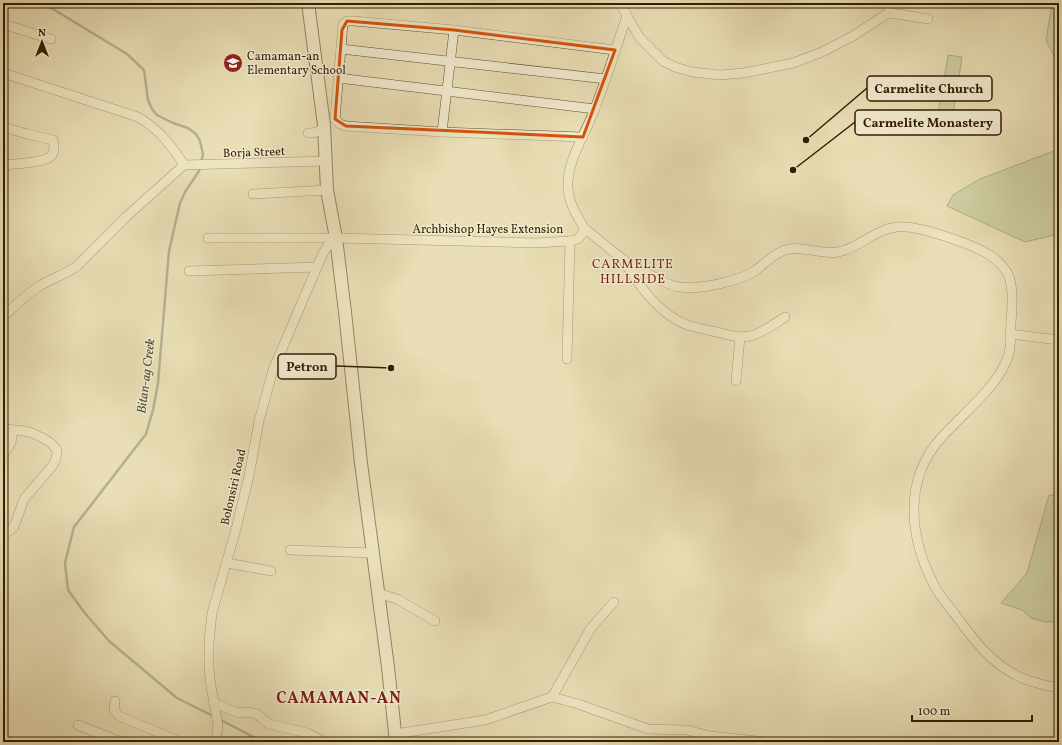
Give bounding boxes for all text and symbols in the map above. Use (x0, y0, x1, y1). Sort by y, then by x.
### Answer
north arrow (22, 22, 62, 62)
text: N (38, 26, 46, 41)
place label: Camaman-an Elementary School (247, 49, 346, 79)
school or university icon: Camaman-an Elementary School (222, 52, 244, 74)
callout: Carmelite Church (867, 76, 992, 101)
text: Carmelite Church (875, 81, 984, 99)
callout: Carmelite Monastery (855, 110, 1001, 135)
text: Carmelite Monastery (863, 115, 994, 133)
street label: Borja Street (223, 144, 285, 162)
street label: Archbishop Hayes Extension (413, 222, 563, 238)
district label: CARMELITE HILLSIDE (592, 256, 674, 289)
water label: Bitan-ag Creek (133, 338, 161, 415)
callout: Petron (278, 354, 336, 379)
text: Petron (286, 359, 328, 377)
street label: Bolonsiri Road (217, 447, 251, 527)
district label: CAMAMAN-AN (276, 688, 402, 710)
scale bar (912, 697, 1032, 723)
text: 100 m (918, 704, 951, 720)

